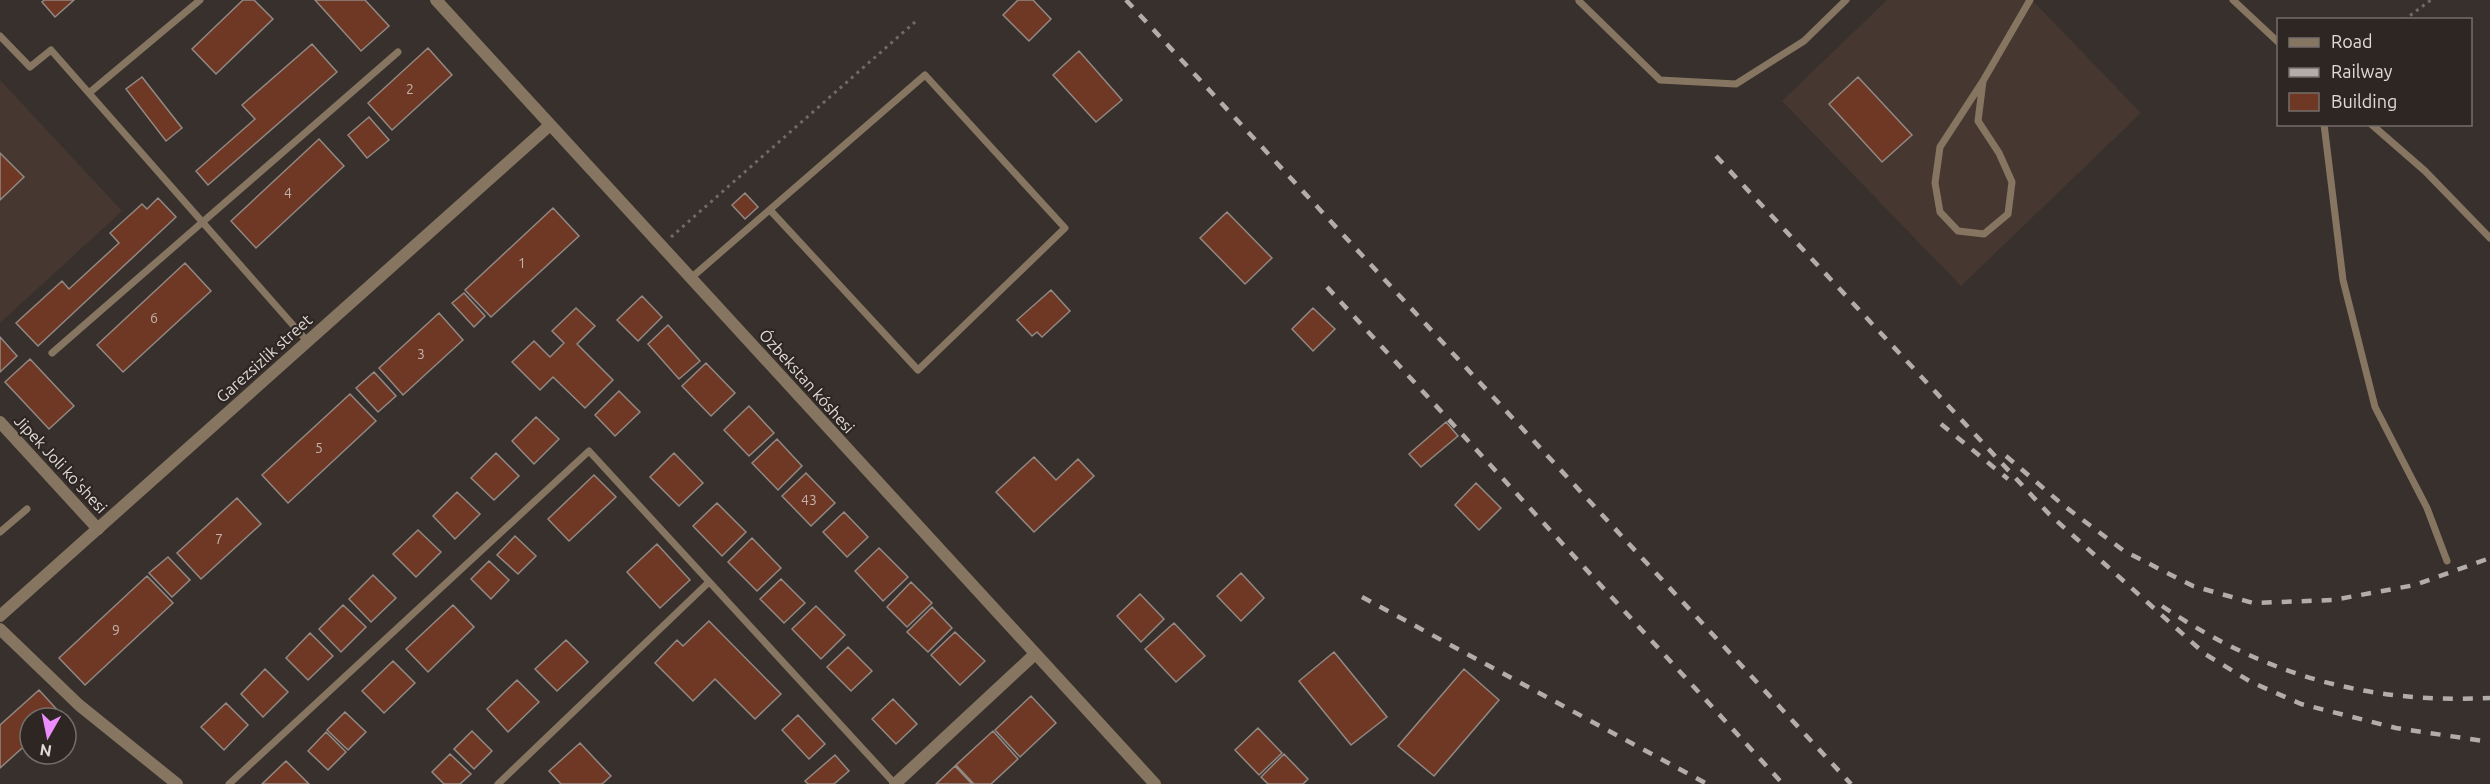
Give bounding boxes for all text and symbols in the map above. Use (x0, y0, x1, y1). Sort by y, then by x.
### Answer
legend (2277, 18, 2472, 126)
text: Road (2331, 31, 2373, 51)
text: Railway (2331, 61, 2393, 81)
house number: 2 (406, 81, 414, 97)
text: Building (2331, 91, 2397, 111)
house number: 4 (284, 185, 292, 201)
house number: 1 (518, 255, 526, 271)
house number: 6 (150, 310, 158, 326)
street label: Garezsizlik street (213, 310, 316, 406)
street label: Ózbekstan kóshesi (756, 325, 859, 436)
house number: 3 (417, 346, 425, 362)
street label: Jipek Joli ko'shesi (11, 411, 111, 517)
house number: 5 (315, 440, 323, 456)
house number: 43 (801, 492, 817, 508)
house number: 7 (215, 531, 223, 547)
house number: 9 (112, 622, 120, 638)
north arrow (18, 706, 78, 766)
text: N (38, 741, 53, 761)

